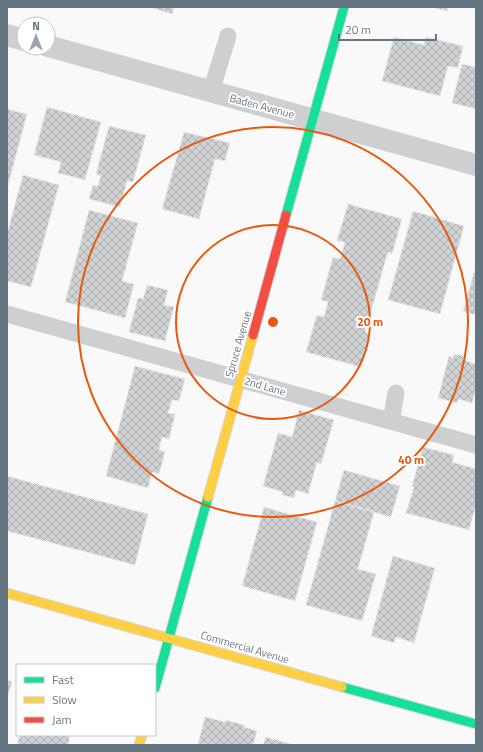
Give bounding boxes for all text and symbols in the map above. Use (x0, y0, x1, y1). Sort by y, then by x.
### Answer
north arrow (16, 16, 56, 56)
scale bar (339, 16, 436, 42)
text: N (32, 18, 40, 34)
text: 20 m (345, 20, 371, 39)
street label: Baden Avenue (228, 90, 297, 122)
street label: Spruce Avenue (221, 308, 255, 379)
text: 20 m (357, 312, 383, 331)
centre of rings (266, 315, 280, 329)
street label: 2nd Lane (242, 372, 288, 400)
text: 40 m (398, 450, 424, 469)
street label: Commercial Avenue (199, 627, 292, 667)
legend (16, 664, 156, 736)
text: Fast (52, 670, 75, 689)
text: Slow (52, 690, 77, 709)
text: Jam (52, 710, 72, 729)

